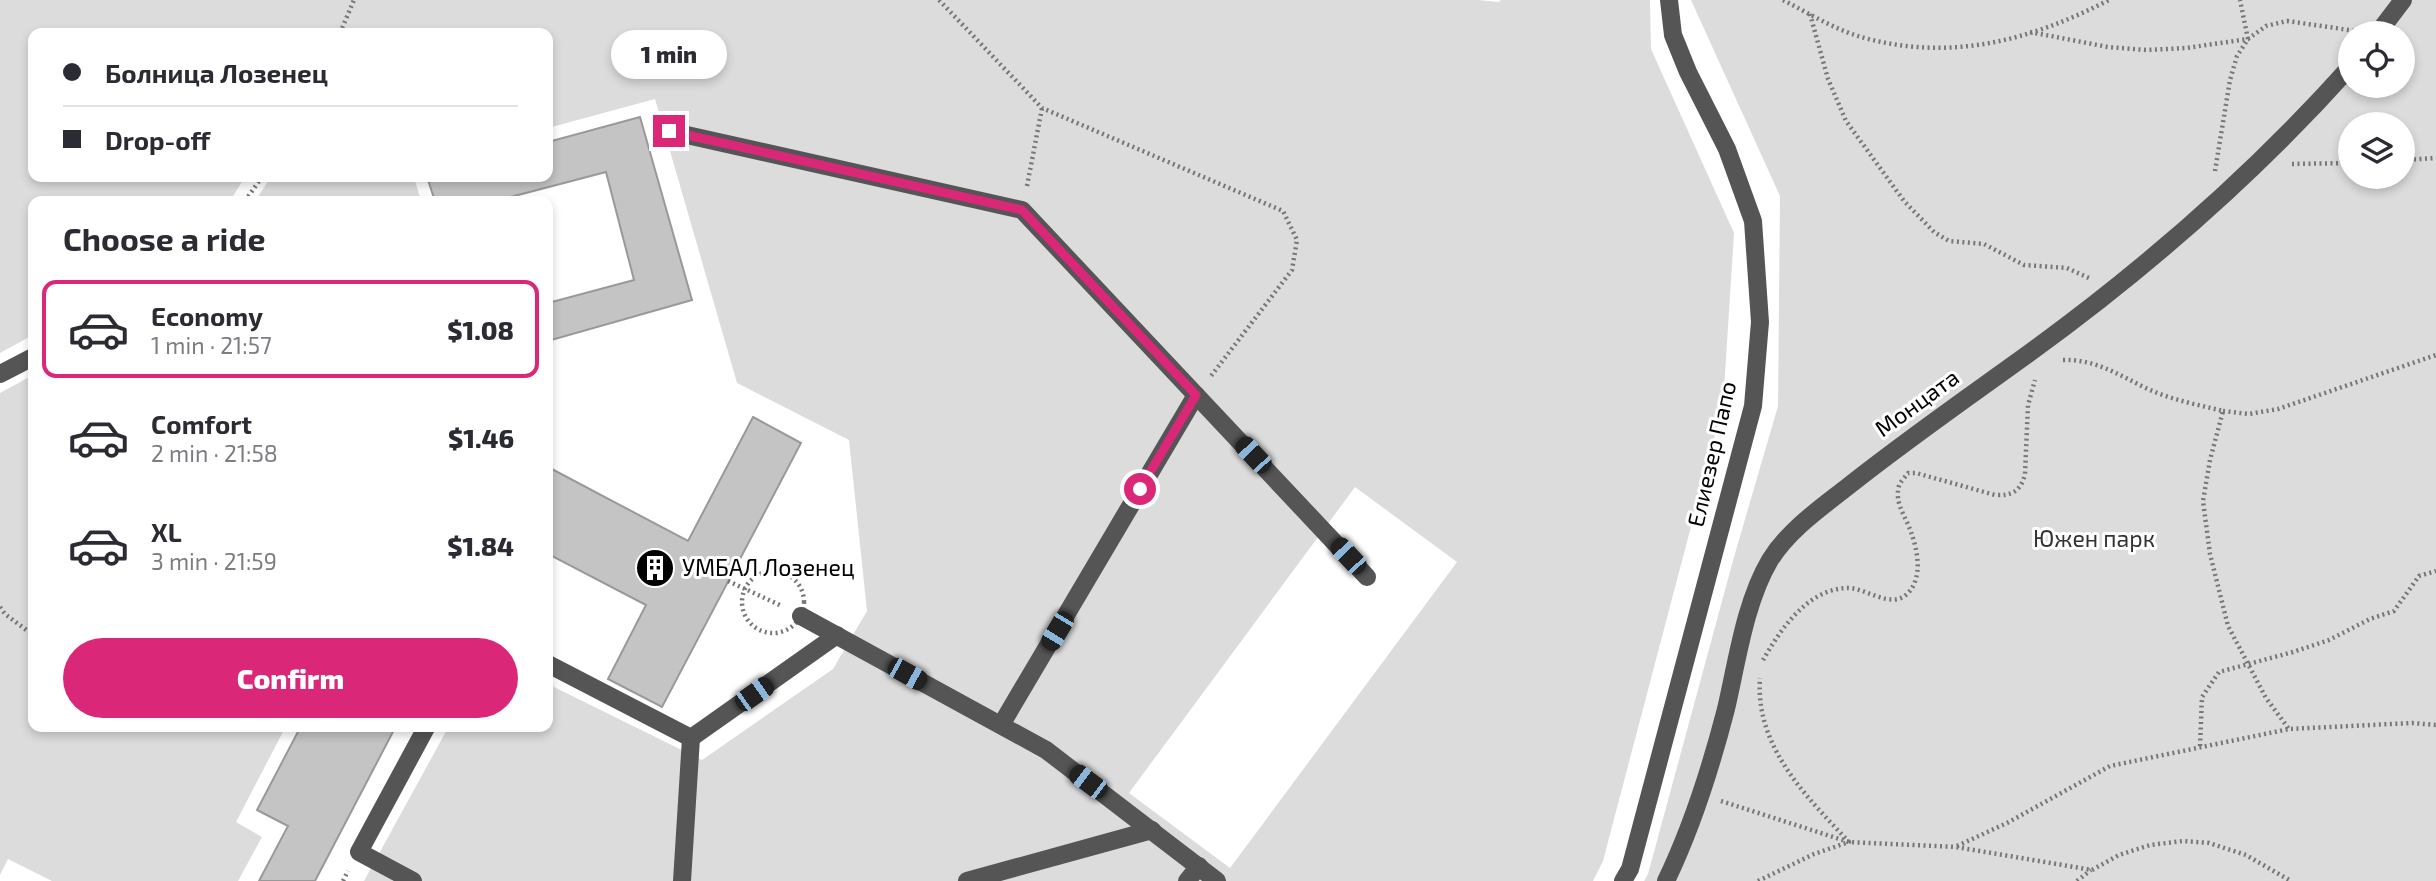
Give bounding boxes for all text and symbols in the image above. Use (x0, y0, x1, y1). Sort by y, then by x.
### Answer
map controls (2338, 21, 2415, 189)
button: locate (2338, 21, 2415, 98)
callout: 1 min (611, 30, 727, 78)
text: 1 min (641, 40, 697, 68)
text: Болница Лозенец (105, 57, 328, 88)
button: layers (2338, 112, 2415, 189)
route end (653, 115, 685, 147)
text: Drop-off (105, 124, 210, 155)
text: Choose a ride (63, 219, 266, 257)
icon: car (67, 298, 130, 361)
text: Economy (151, 300, 263, 331)
text: $1.08 (447, 314, 514, 345)
text: 1 min · 21:57 (151, 331, 272, 359)
street label: Монцата (1869, 362, 1964, 442)
street label: Елиезер Папо (1681, 378, 1741, 529)
icon: car (67, 406, 130, 469)
text: Comfort (151, 408, 252, 439)
text: $1.46 (448, 422, 514, 453)
car (1231, 432, 1276, 478)
text: 2 min · 21:58 (151, 439, 278, 467)
route start (1124, 473, 1156, 505)
icon: car (67, 514, 130, 577)
text: XL (151, 516, 182, 547)
park label: Южен парк (2033, 524, 2155, 552)
text: $1.84 (447, 530, 514, 561)
car (1326, 533, 1371, 579)
text: 3 min · 21:59 (151, 547, 277, 575)
building icon: УМБАЛ Лозенец (634, 547, 676, 589)
place label: УМБАЛ Лозенец (682, 553, 855, 581)
car (1038, 608, 1077, 654)
button: Confirm (63, 638, 518, 718)
car (884, 655, 931, 693)
car (731, 673, 778, 715)
car (1065, 761, 1112, 803)

